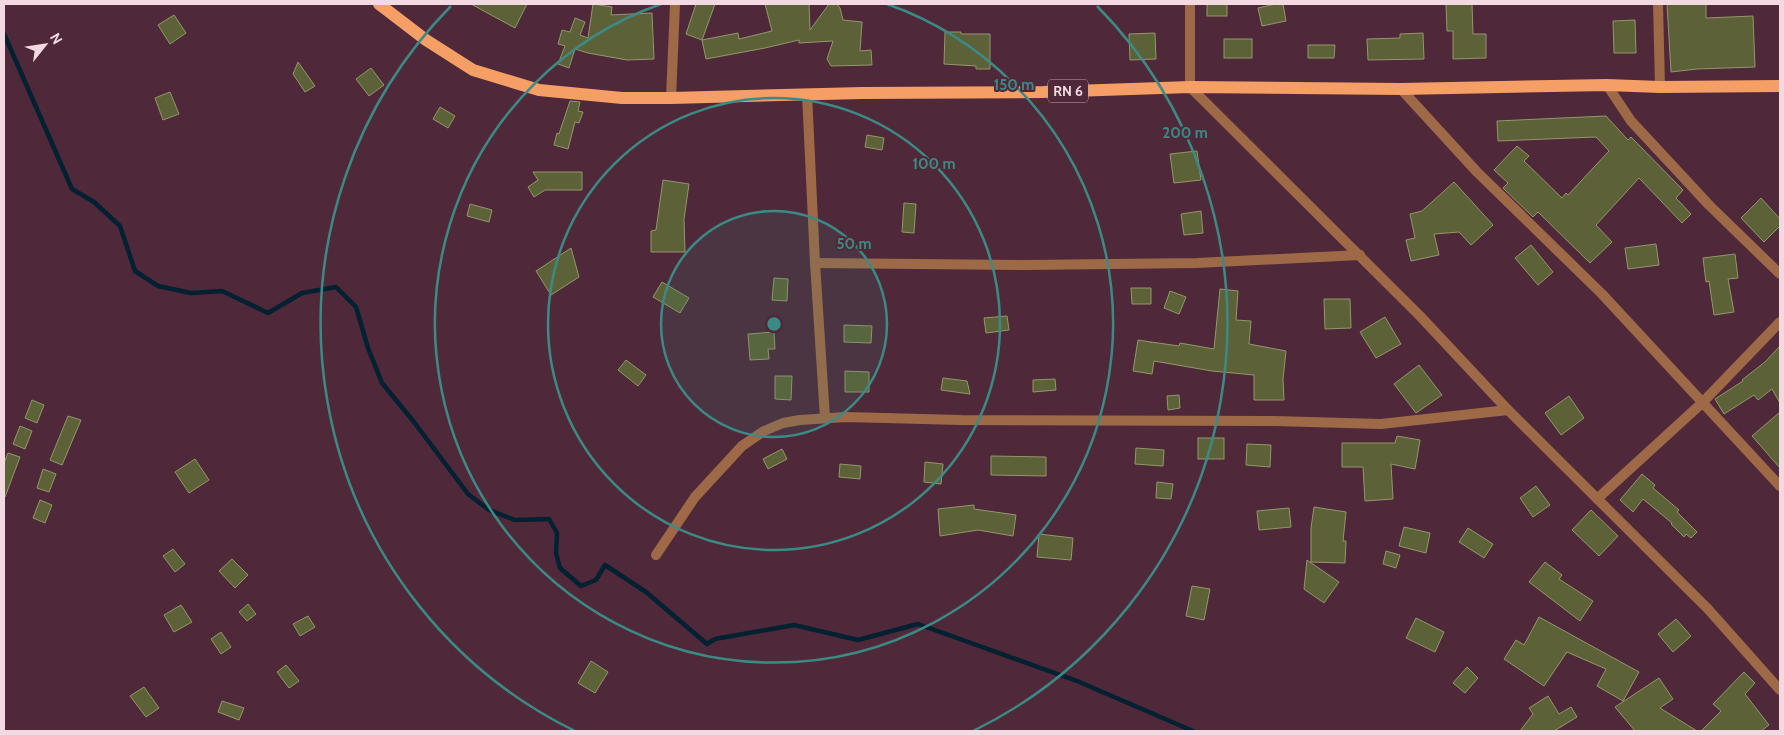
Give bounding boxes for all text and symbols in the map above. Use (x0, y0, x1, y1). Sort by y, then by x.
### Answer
north arrow (20, 20, 70, 70)
text: N (46, 30, 67, 47)
text: 150 m (994, 76, 1034, 94)
road number: RN 6 (1048, 80, 1088, 102)
text: 200 m (1162, 124, 1208, 142)
text: 100 m (912, 155, 956, 173)
text: 50 m (836, 235, 872, 253)
centre of rings (765, 315, 783, 333)

